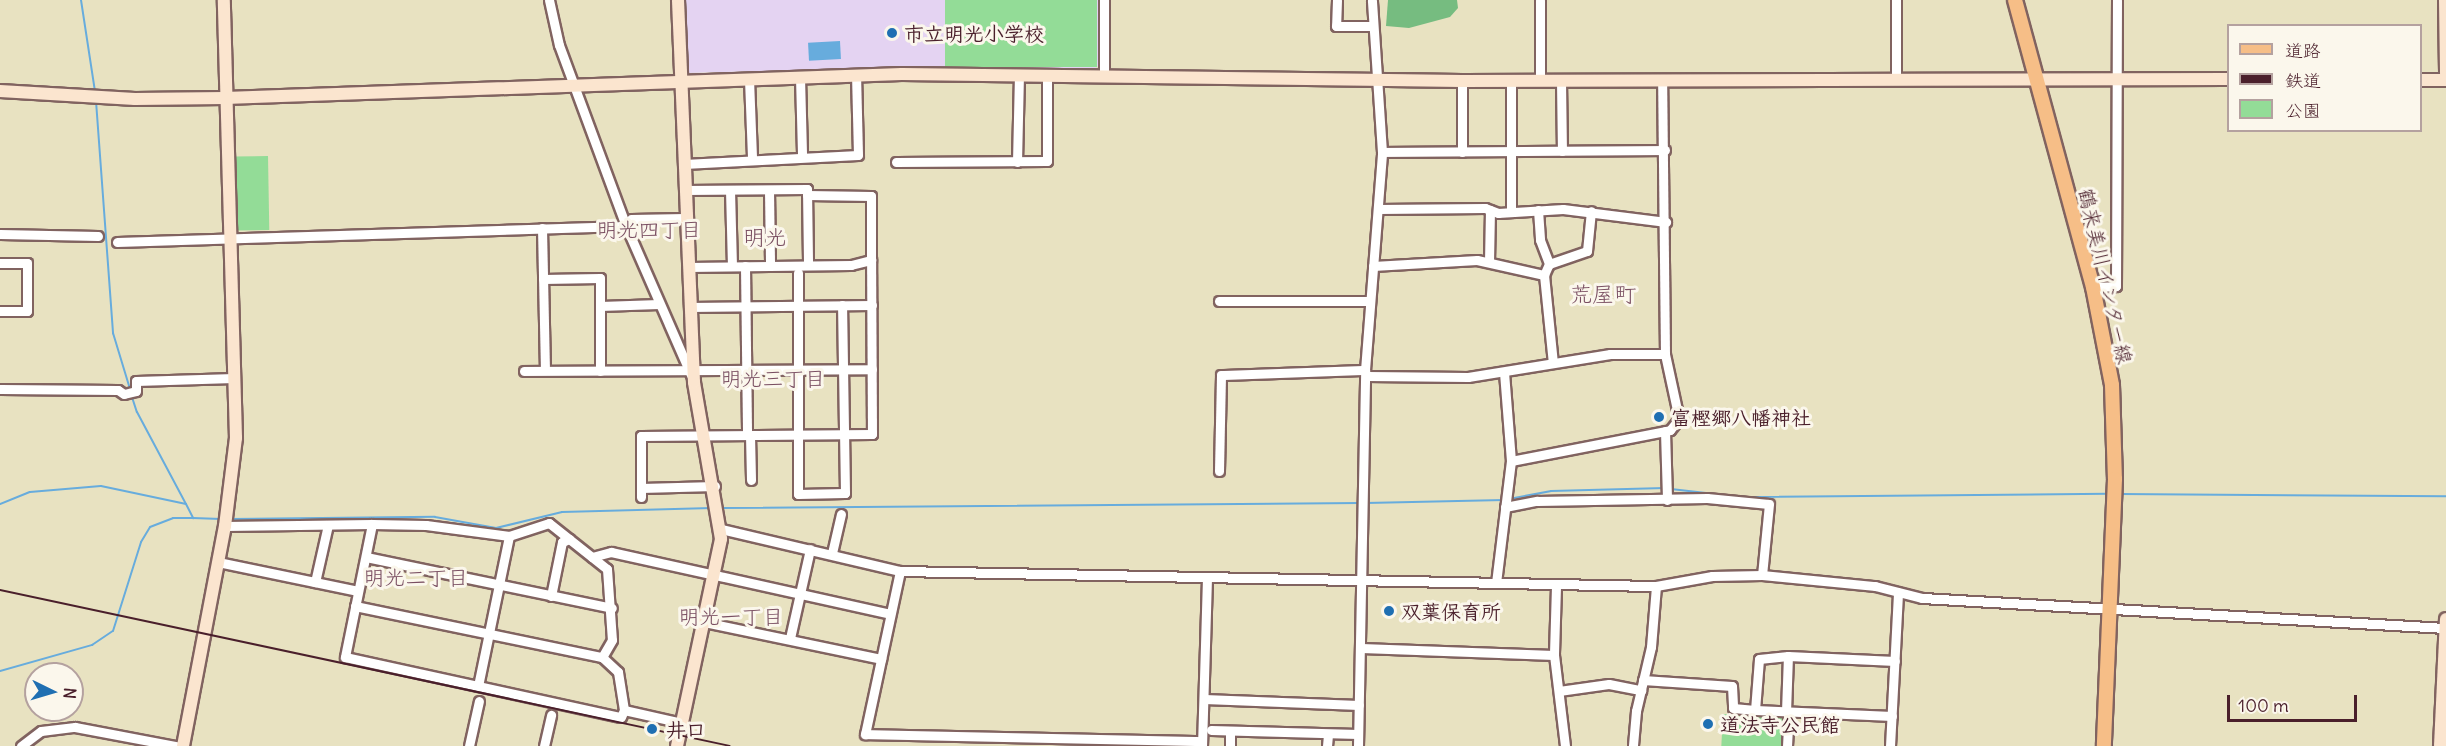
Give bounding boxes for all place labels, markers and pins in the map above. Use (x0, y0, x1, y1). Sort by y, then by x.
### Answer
place label: 市立明光小学校 (904, 21, 1044, 45)
marker: 市立明光小学校 (885, 26, 899, 40)
place label: 富樫郷八幡神社 (1671, 405, 1811, 429)
marker: 富樫郷八幡神社 (1652, 410, 1666, 424)
place label: 双葉保育所 (1401, 599, 1501, 623)
marker: 双葉保育所 (1382, 604, 1396, 618)
place label: 道法寺公民館 (1720, 712, 1840, 736)
place label: 井口 (666, 717, 706, 741)
marker: 道法寺公民館 (1701, 717, 1715, 731)
marker: 井口 (643, 720, 661, 738)

